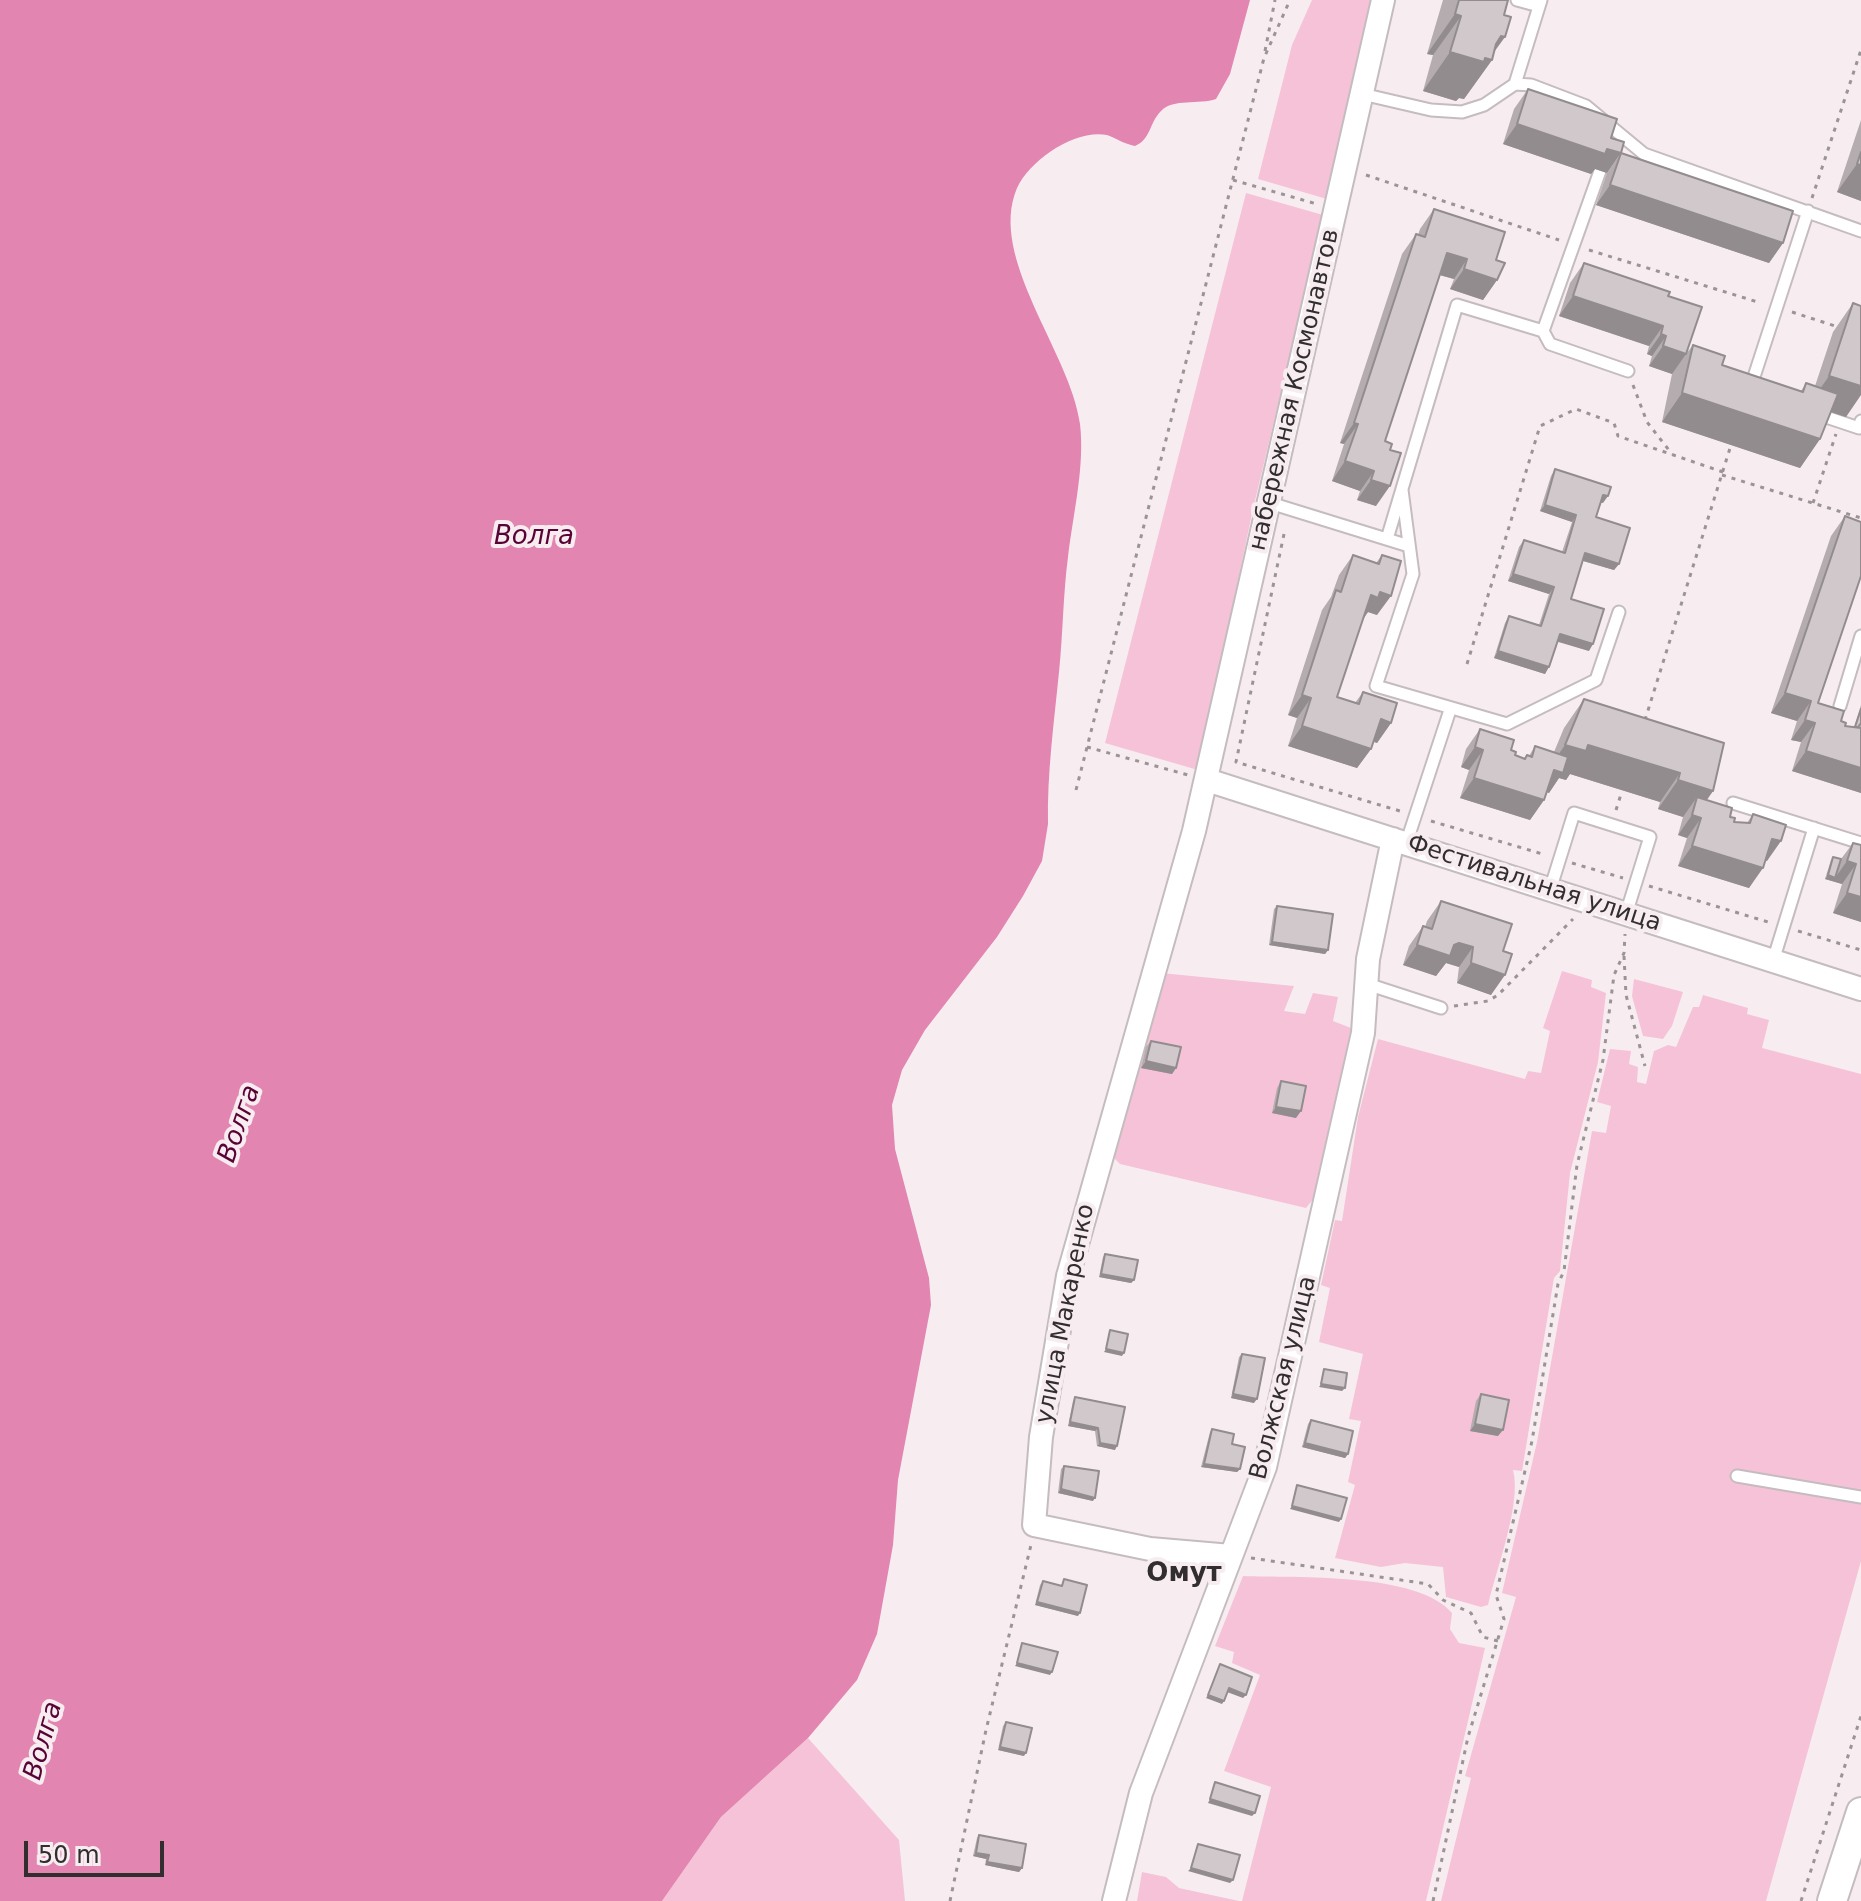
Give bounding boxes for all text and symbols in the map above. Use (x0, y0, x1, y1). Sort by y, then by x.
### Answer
street label: набережная Космонавтов (1244, 226, 1346, 554)
water label: Волга (494, 521, 574, 553)
street label: Фестивальная улица (1403, 829, 1665, 939)
water label: Волга (212, 1081, 268, 1167)
street label: улица Макаренко (1031, 1202, 1101, 1426)
street label: Волжская улица (1245, 1273, 1323, 1483)
district label: Омут (1146, 1558, 1222, 1590)
water label: Волга (18, 1698, 70, 1784)
scale bar (28, 1825, 168, 1875)
text: 50 m (38, 1841, 100, 1869)

